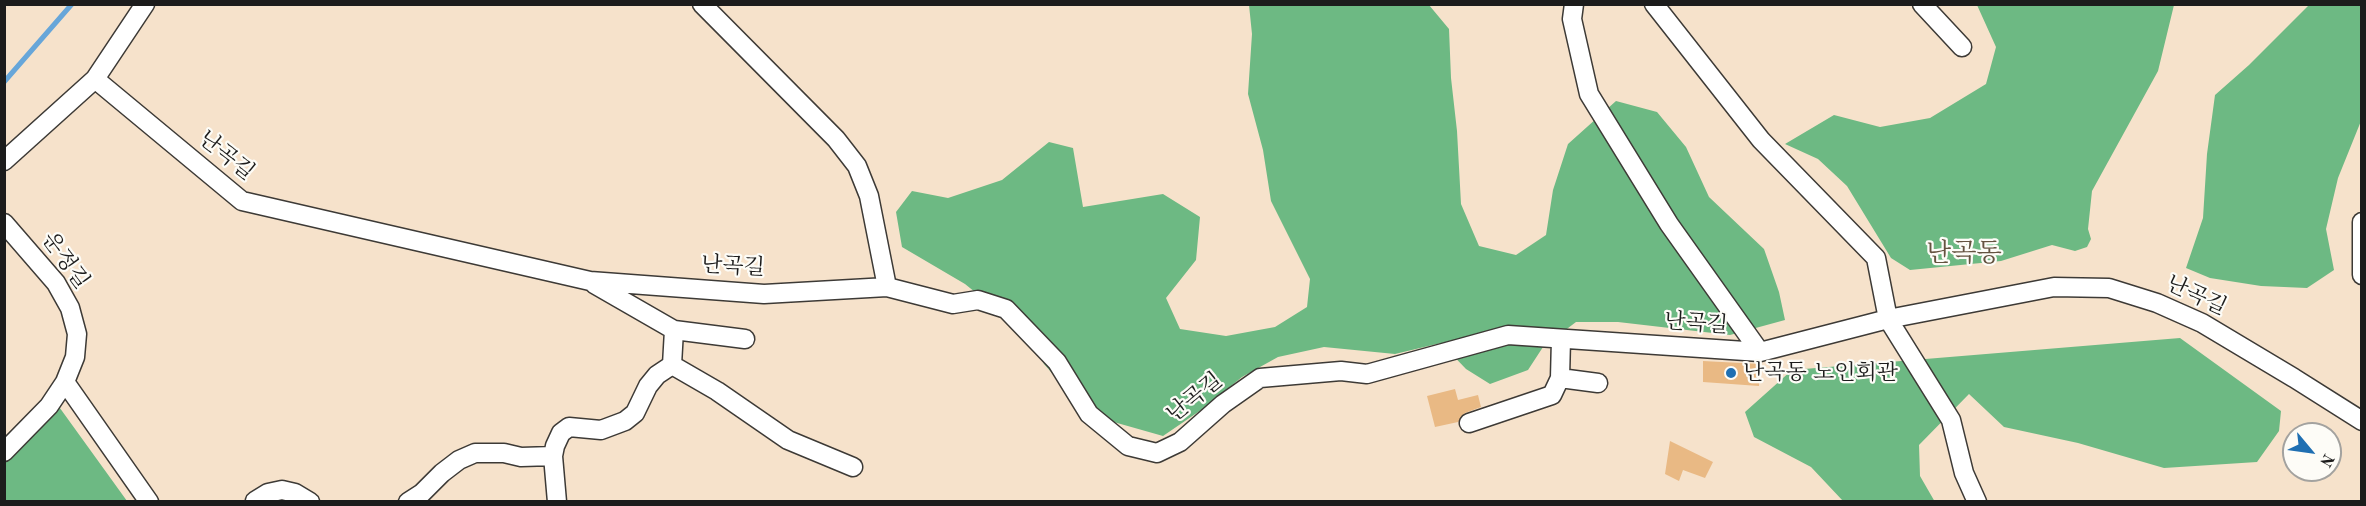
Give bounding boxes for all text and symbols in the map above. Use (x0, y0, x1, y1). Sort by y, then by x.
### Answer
street label: 난곡길 (193, 126, 259, 186)
street label: 운정길 (36, 227, 94, 295)
district label: 난곡동 (1926, 238, 2002, 270)
street label: 난곡길 (700, 252, 766, 282)
street label: 난곡길 (2162, 271, 2230, 321)
street label: 난곡길 (1663, 309, 1729, 339)
place label: 난곡동 노인회관 (1743, 360, 1898, 386)
marker: 난곡동 노인회관 (1724, 366, 1738, 380)
street label: 난곡길 (1162, 368, 1228, 428)
north arrow (2282, 422, 2342, 482)
text: N (2316, 451, 2336, 469)

